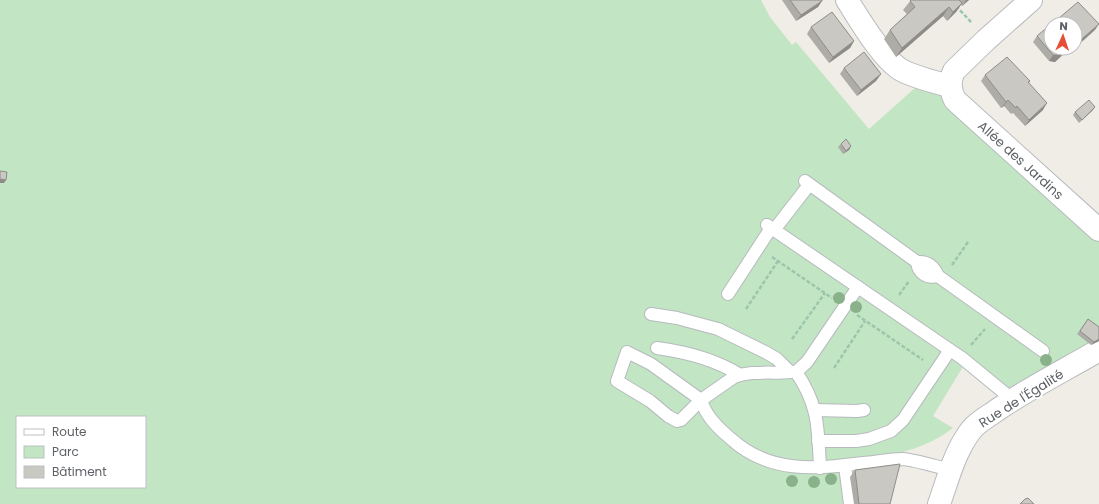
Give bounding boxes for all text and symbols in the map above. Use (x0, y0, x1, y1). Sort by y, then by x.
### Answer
north arrow (1043, 16, 1083, 56)
text: N (1059, 18, 1068, 34)
street label: Allée des Jardins (974, 117, 1068, 204)
street label: Rue de l'Égalité (975, 365, 1067, 432)
legend (16, 416, 146, 488)
text: Route (52, 423, 86, 440)
text: Parc (52, 443, 79, 460)
text: Bâtiment (52, 463, 107, 480)

